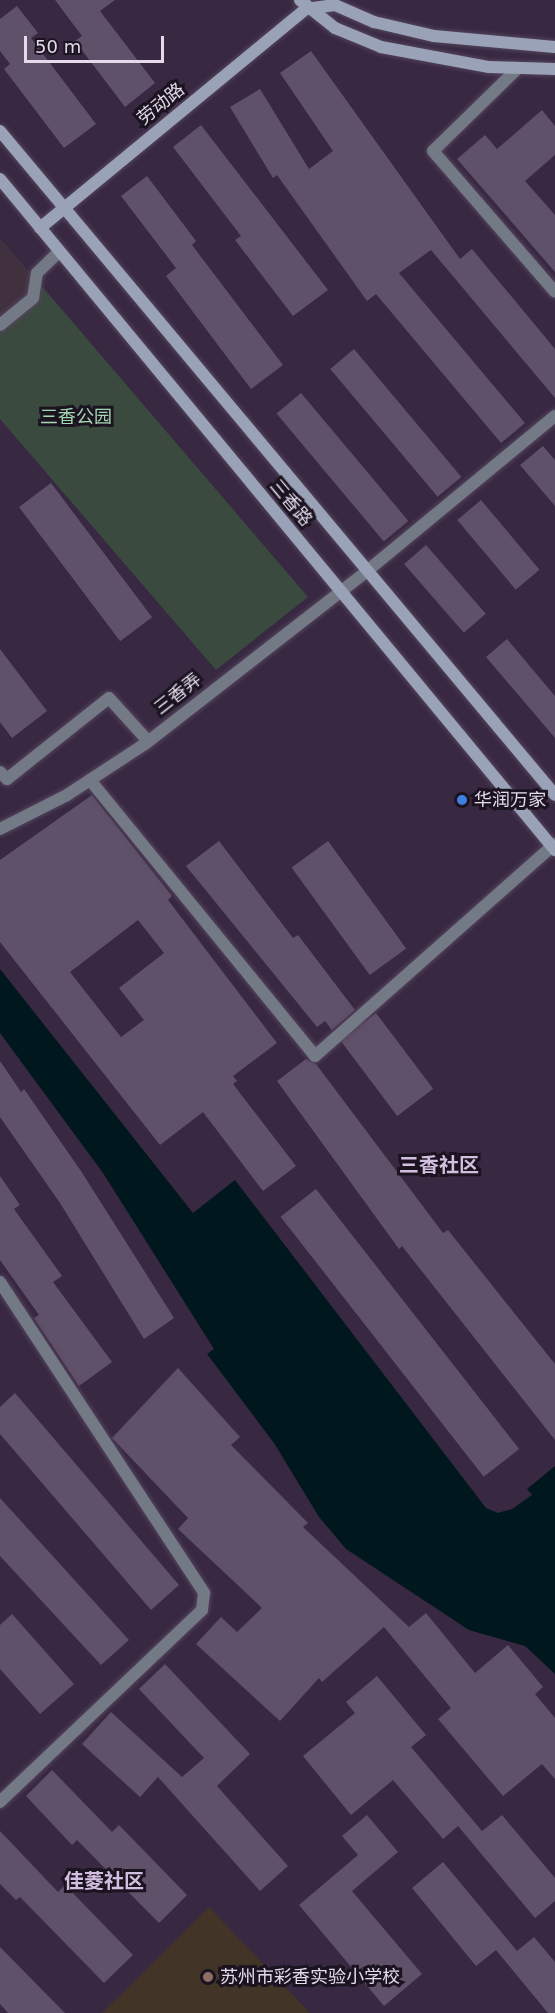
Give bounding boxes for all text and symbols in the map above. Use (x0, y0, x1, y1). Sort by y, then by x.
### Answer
scale bar (27, 24, 166, 62)
text: 50 m (35, 36, 81, 57)
street label: 劳动路 (133, 79, 189, 129)
park label: 三香公园 (40, 406, 112, 428)
street label: 三香路 (265, 475, 317, 531)
street label: 三香弄 (150, 669, 206, 719)
place label: 华润万家 (474, 789, 546, 811)
marker: 华润万家 (455, 793, 469, 807)
district label: 三香社区 (399, 1153, 479, 1177)
district label: 佳菱社区 (64, 1869, 144, 1893)
place label: 苏州市彩香实验小学校 (220, 1966, 400, 1988)
marker: 苏州市彩香实验小学校 (201, 1970, 215, 1984)

